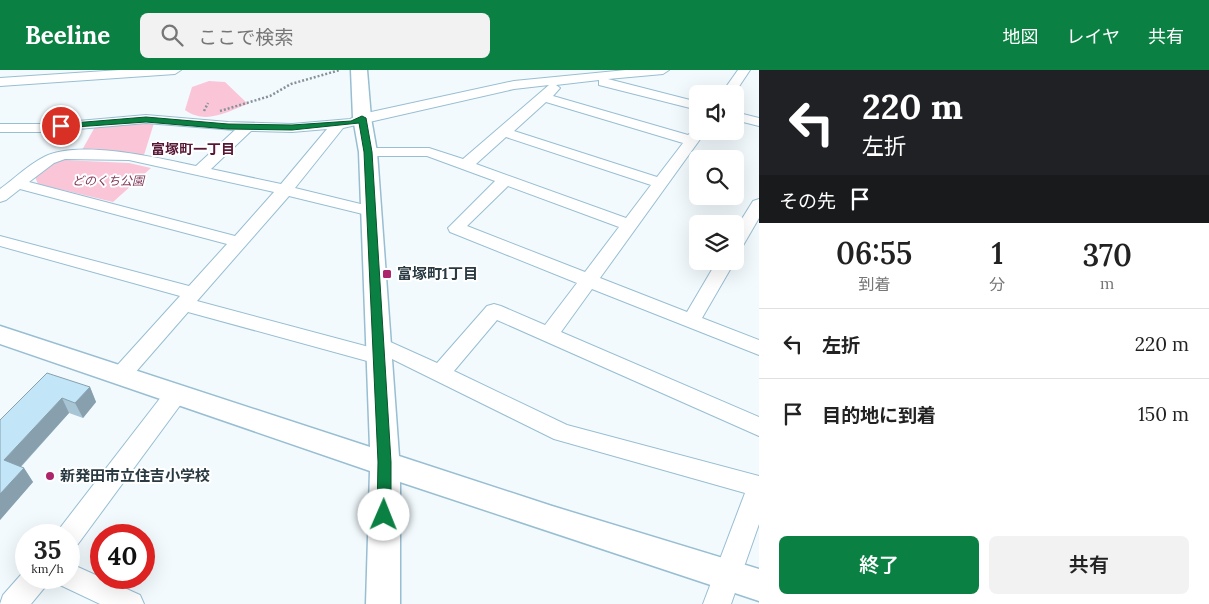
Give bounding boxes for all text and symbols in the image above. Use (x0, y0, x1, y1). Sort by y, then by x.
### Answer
search box (140, 13, 490, 58)
text: Beeline (25, 20, 110, 51)
icon: search (158, 21, 186, 49)
text: ここで検索 (198, 25, 293, 49)
text: 地図 (1003, 25, 1039, 48)
text: レイヤ (1067, 25, 1120, 48)
text: 共有 (1148, 25, 1184, 48)
text: 220 m (862, 84, 963, 129)
map controls (689, 85, 744, 270)
button: sound (689, 85, 744, 140)
icon: left (779, 90, 844, 155)
pin (40, 105, 82, 147)
icon: arrive (47, 112, 75, 140)
text: 左折 (862, 132, 906, 160)
district label: 富塚町一丁目 (151, 140, 235, 158)
button: search (689, 150, 744, 205)
park label: どのくち公園 (72, 173, 146, 188)
icon: arrive (846, 185, 874, 213)
text: その先 (779, 189, 836, 213)
button: layers (689, 215, 744, 270)
text: 06:55 (836, 234, 912, 272)
text: 1 (991, 234, 1003, 272)
text: 370 (1082, 236, 1132, 274)
place label: 富塚町1丁目 (397, 264, 478, 283)
marker: 富塚町1丁目 (381, 268, 393, 280)
text: m (1100, 273, 1114, 293)
text: 到着 (858, 274, 890, 294)
text: 分 (989, 274, 1005, 294)
icon: left (779, 330, 807, 358)
text: 220 m (1135, 332, 1189, 356)
text: 左折 (822, 333, 860, 357)
icon: arrive (779, 400, 807, 428)
text: 150 m (1138, 402, 1189, 426)
text: 目的地に到着 (822, 403, 936, 427)
place label: 新発田市立住吉小学校 (60, 466, 210, 485)
marker: 新発田市立住吉小学校 (44, 470, 56, 482)
position arrow (357, 488, 409, 540)
speed limit sign: 40 (90, 524, 155, 589)
text: 35 (34, 534, 61, 566)
button: 終了 (779, 536, 979, 594)
button: 共有 (989, 536, 1189, 594)
text: km/h (31, 561, 64, 576)

